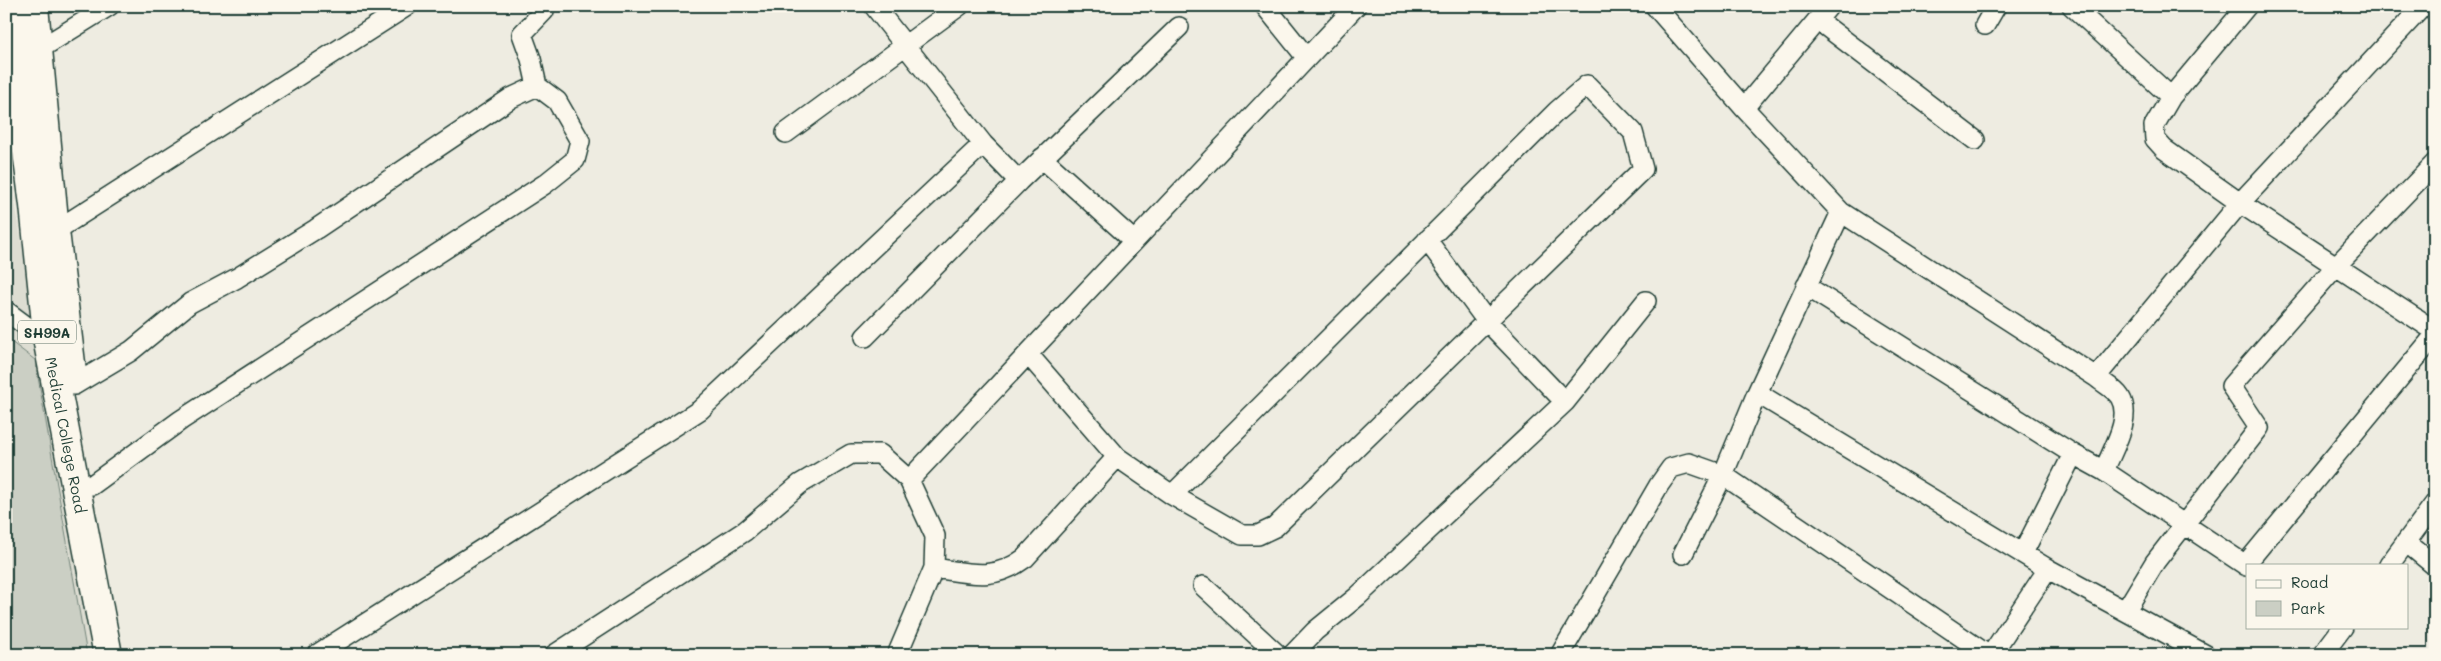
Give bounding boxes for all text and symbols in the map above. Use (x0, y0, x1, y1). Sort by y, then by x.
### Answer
road number: SH99A (18, 321, 76, 344)
street label: Medical College Road (41, 355, 91, 515)
legend (2246, 564, 2408, 628)
text: Road (2291, 572, 2328, 592)
text: Park (2291, 598, 2325, 618)

